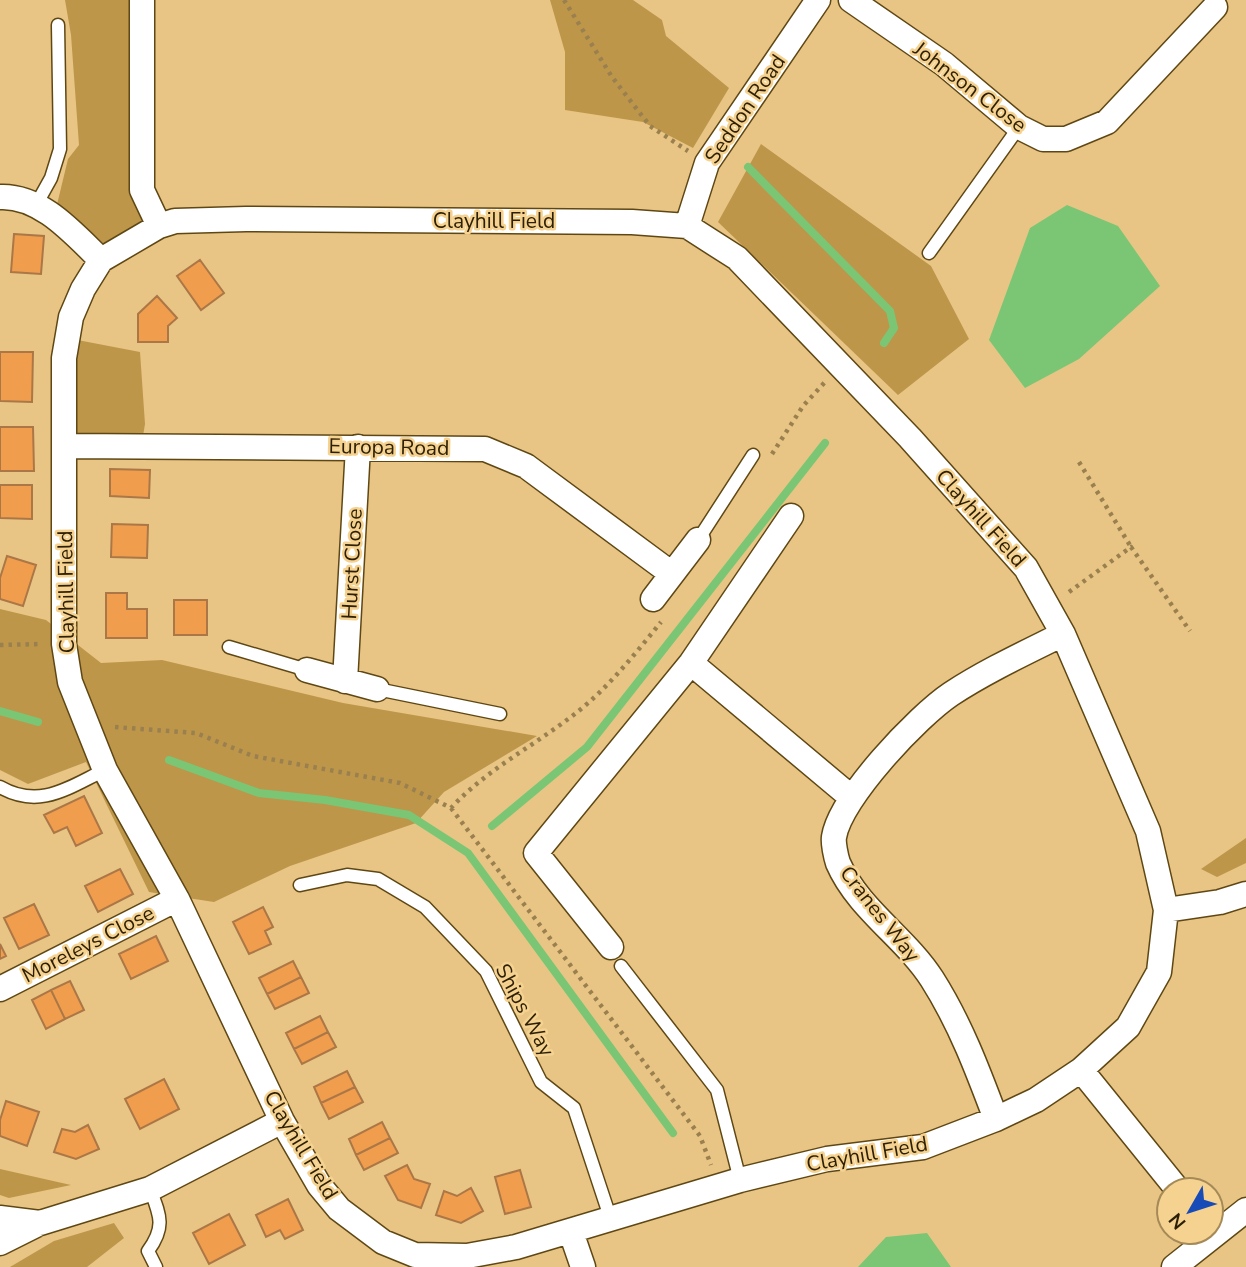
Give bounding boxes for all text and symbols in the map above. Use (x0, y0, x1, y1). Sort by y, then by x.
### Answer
street label: Johnson Close (907, 35, 1032, 139)
street label: Seddon Road (698, 49, 792, 169)
street label: Clayhill Field (433, 207, 555, 235)
street label: Europa Road (328, 432, 450, 462)
street label: Clayhill Field (930, 463, 1032, 573)
street label: Hurst Close (335, 508, 369, 620)
street label: Clayhill Field (51, 530, 81, 654)
street label: Cranes Way (834, 860, 927, 968)
street label: Moreleys Close (17, 899, 159, 989)
street label: Ships Way (489, 959, 561, 1061)
street label: Clayhill Field (257, 1085, 345, 1205)
street label: Clayhill Field (804, 1130, 930, 1178)
north arrow (1155, 1176, 1225, 1246)
text: N (1163, 1207, 1192, 1235)

